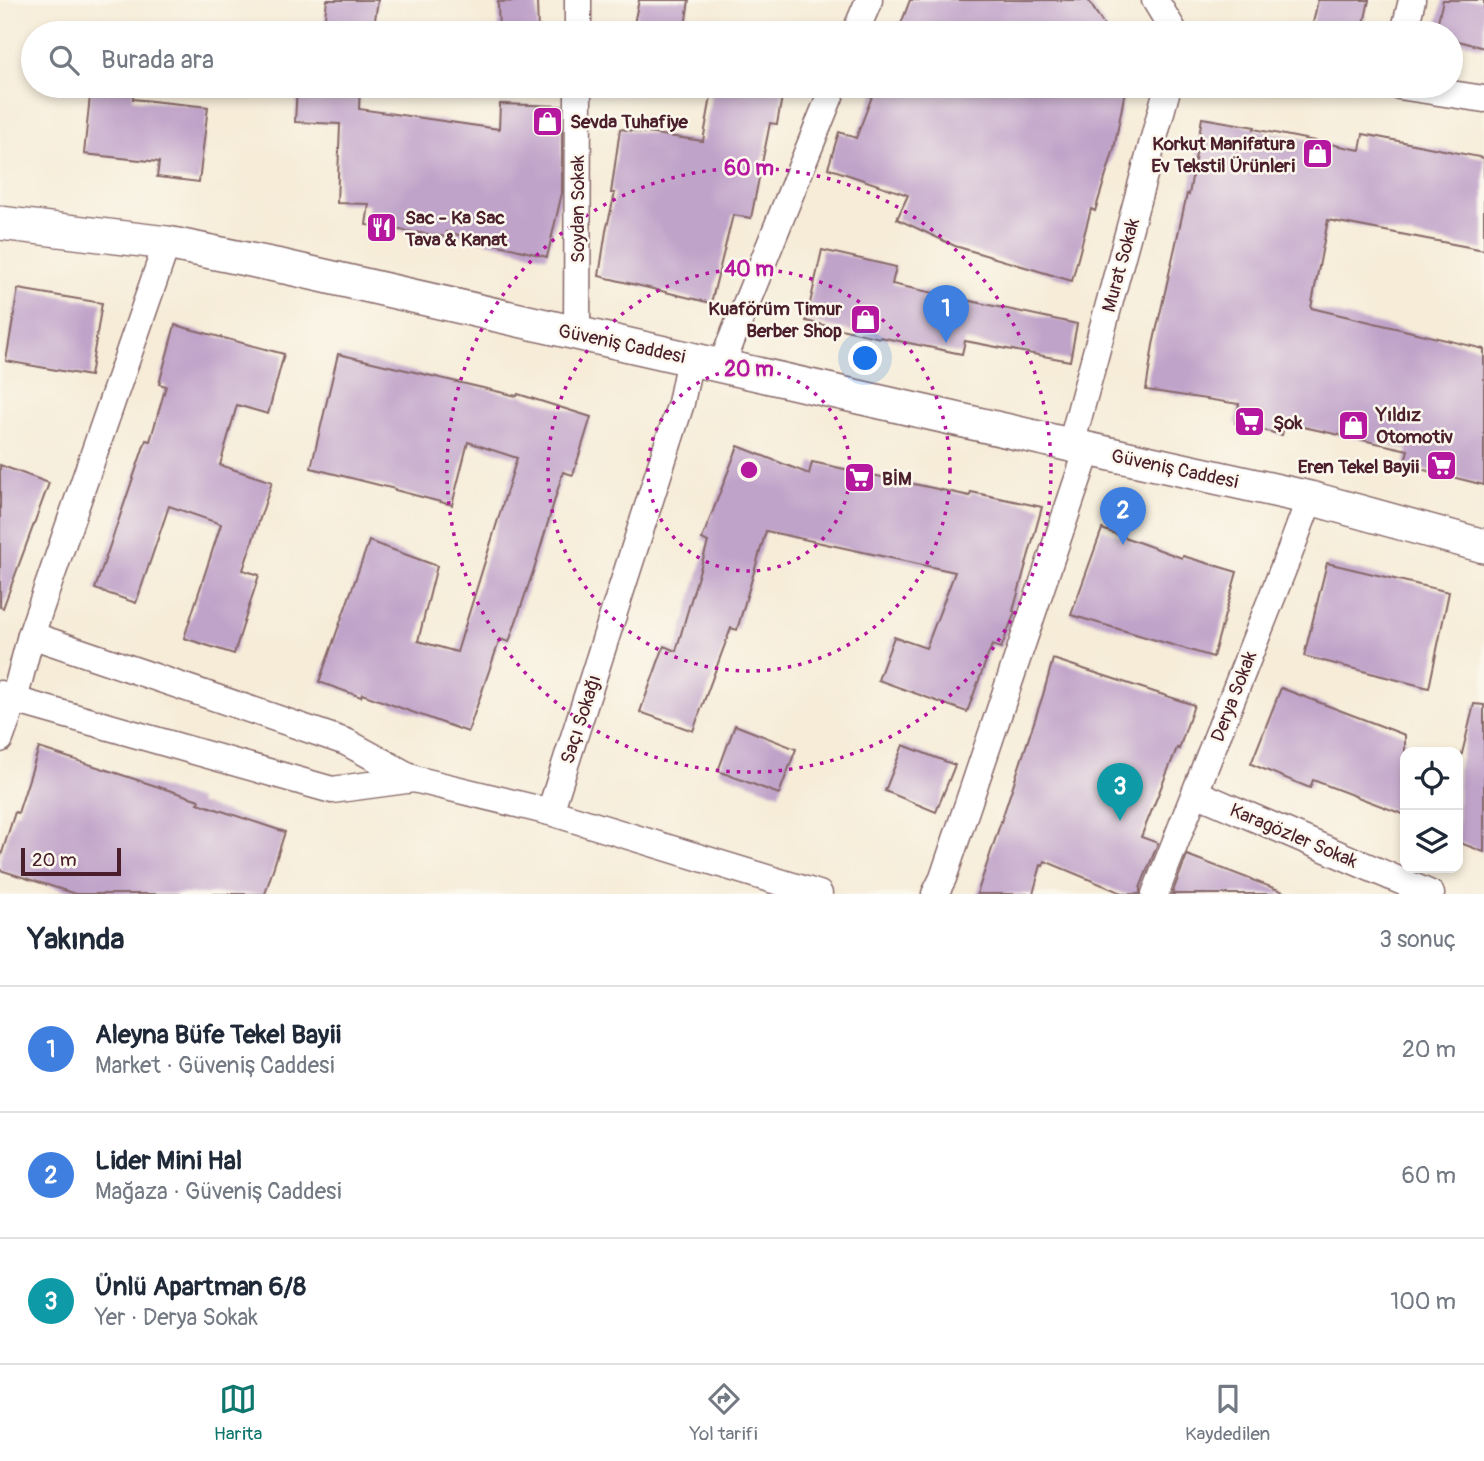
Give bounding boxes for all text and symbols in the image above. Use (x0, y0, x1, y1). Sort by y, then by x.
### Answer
search box (21, 21, 1463, 98)
icon: search (45, 41, 83, 79)
text: Burada ara (101, 44, 214, 76)
shop icon: Sevda Tuhafiye (530, 104, 564, 138)
place label: Sevda Tuhafiye (570, 110, 689, 134)
place label: Korkut Manifatura Ev Tekstil Ürünleri (1151, 132, 1296, 178)
shop icon: Korkut Manifatura Ev Tekstil Ürünleri (1301, 137, 1335, 171)
street label: Soydan Sokak (566, 155, 590, 263)
text: 60 m (724, 155, 774, 182)
place label: Sac - Ka Sac Tava & Kanat (404, 206, 509, 252)
restaurant icon: Sac - Ka Sac Tava & Kanat (365, 211, 399, 245)
street label: Murat Sokak (1097, 216, 1145, 315)
text: 40 m (724, 256, 774, 283)
pin: 1 (923, 285, 969, 343)
place label: Kuaförüm Timur Berber Shop (708, 297, 842, 343)
shop icon: Kuaförüm Timur Berber Shop (848, 302, 882, 336)
street label: Güveniş Caddesi (556, 319, 688, 369)
your location (848, 341, 882, 375)
text: 20 m (724, 356, 774, 383)
place label: Yıldız Otomotiv (1375, 403, 1453, 449)
supermarket icon: Şok (1233, 405, 1267, 439)
shop icon: Yıldız Otomotiv (1336, 408, 1370, 442)
place label: Şok (1273, 411, 1303, 435)
street label: Güveniş Caddesi (1109, 444, 1241, 494)
supermarket icon: Eren Tekel Bayii (1425, 449, 1459, 483)
place label: Eren Tekel Bayii (1298, 455, 1420, 479)
centre of rings (737, 458, 761, 482)
supermarket icon: BİM (842, 461, 876, 495)
place label: BİM (882, 467, 912, 491)
pin: 2 (1100, 487, 1146, 545)
street label: Derya Sokak (1206, 648, 1262, 745)
street label: Saçı Sokağı (555, 672, 607, 767)
map controls (1400, 747, 1463, 873)
button: locate (1400, 747, 1463, 810)
pin: 3 (1097, 763, 1143, 821)
street label: Karagözler Sokak (1226, 798, 1361, 874)
button: layers (1400, 810, 1463, 873)
scale bar (21, 845, 121, 877)
text: 20 m (32, 848, 77, 872)
text: Yakında (28, 921, 124, 958)
text: 3 sonuç (1379, 925, 1456, 954)
text: Aleyna Büfe Tekel Bayii (95, 1019, 341, 1051)
text: 1 (47, 1035, 56, 1064)
text: 20 m (1402, 1035, 1456, 1064)
text: Market · Güveniş Caddesi (95, 1051, 335, 1080)
text: Lider Mini Hal (95, 1145, 242, 1177)
text: 2 (45, 1161, 57, 1190)
text: 60 m (1401, 1161, 1456, 1190)
text: Mağaza · Güveniş Caddesi (95, 1177, 342, 1206)
text: Ünlü Apartman 6/8 (95, 1271, 306, 1303)
text: 3 (45, 1287, 57, 1316)
text: 100 m (1390, 1287, 1456, 1316)
text: Yer · Derya Sokak (95, 1303, 258, 1332)
tab: Harita (214, 1380, 262, 1446)
tab: Yol tarifi (690, 1380, 758, 1446)
tab: Kaydedilen (1185, 1380, 1270, 1446)

